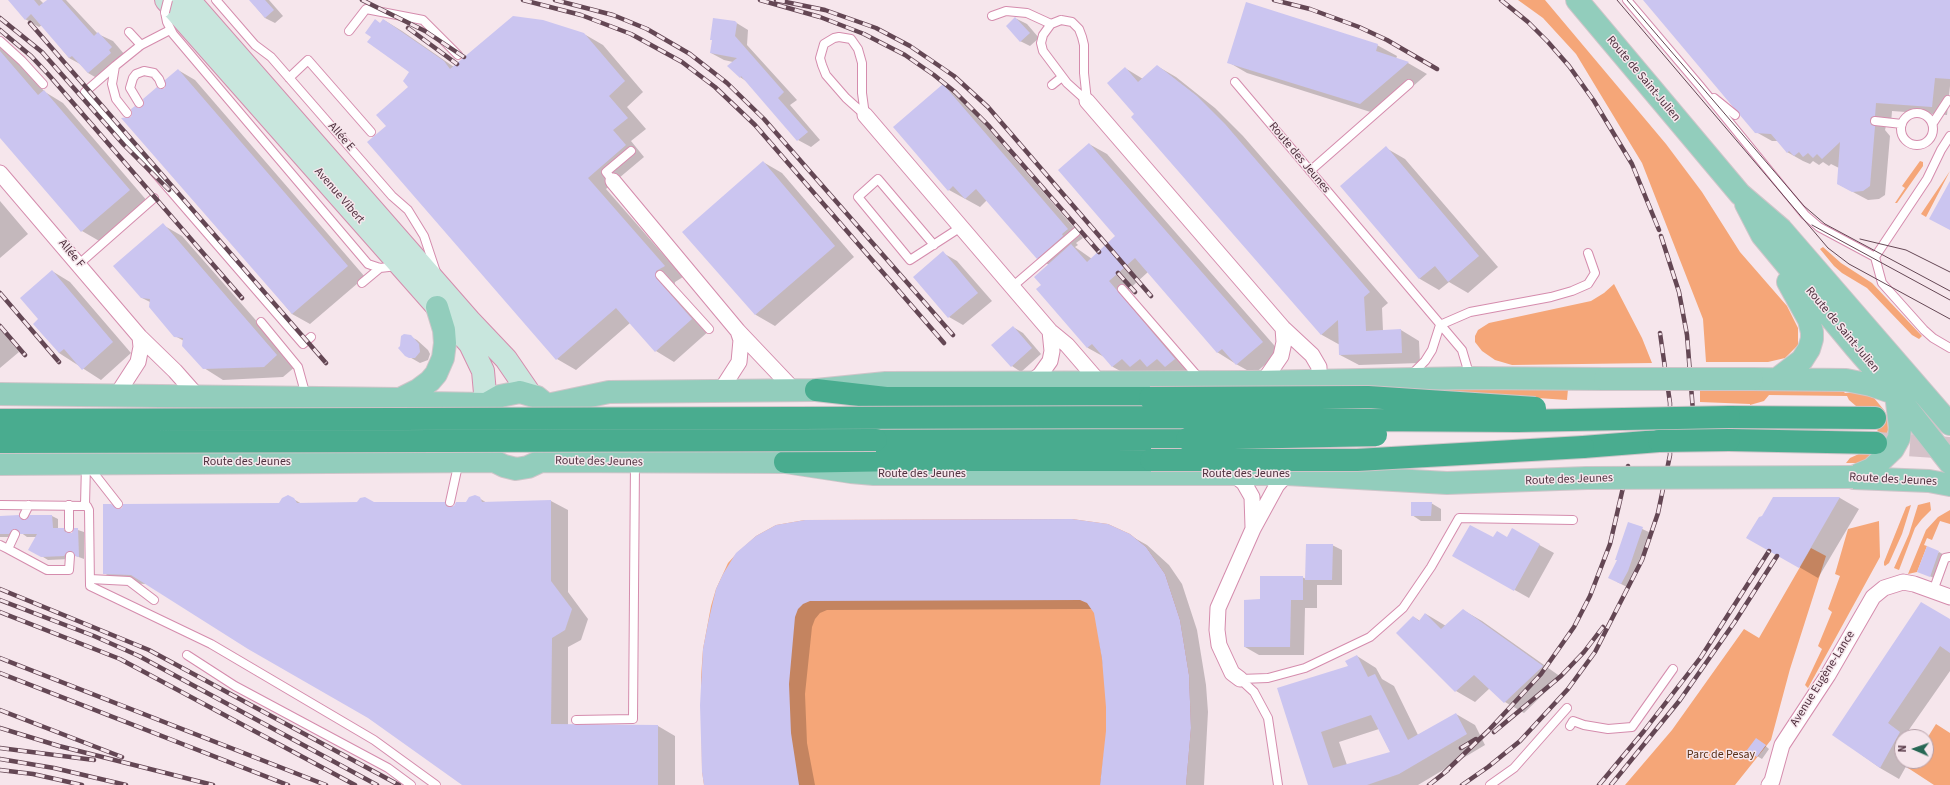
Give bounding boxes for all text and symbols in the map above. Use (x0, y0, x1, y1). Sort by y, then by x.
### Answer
street label: Route de Saint-Julien (1603, 33, 1683, 125)
street label: Allée E (325, 120, 357, 154)
street label: Route des Jeunes (1265, 120, 1333, 196)
street label: Avenue Vibert (311, 165, 367, 227)
street label: Allée F (55, 237, 87, 271)
street label: Route de Saint-Julien (1802, 284, 1882, 376)
street label: Route des Jeunes (555, 454, 643, 470)
street label: Route des Jeunes (203, 455, 291, 469)
street label: Route des Jeunes (878, 467, 966, 481)
street label: Route des Jeunes (1202, 467, 1290, 481)
street label: Route des Jeunes (1525, 471, 1613, 489)
street label: Route des Jeunes (1849, 471, 1937, 489)
street label: Avenue Eugène-Lance (1788, 629, 1858, 729)
north arrow (1894, 729, 1934, 769)
text: N (1895, 745, 1910, 753)
park label: Parc de Pesay (1687, 748, 1755, 762)

